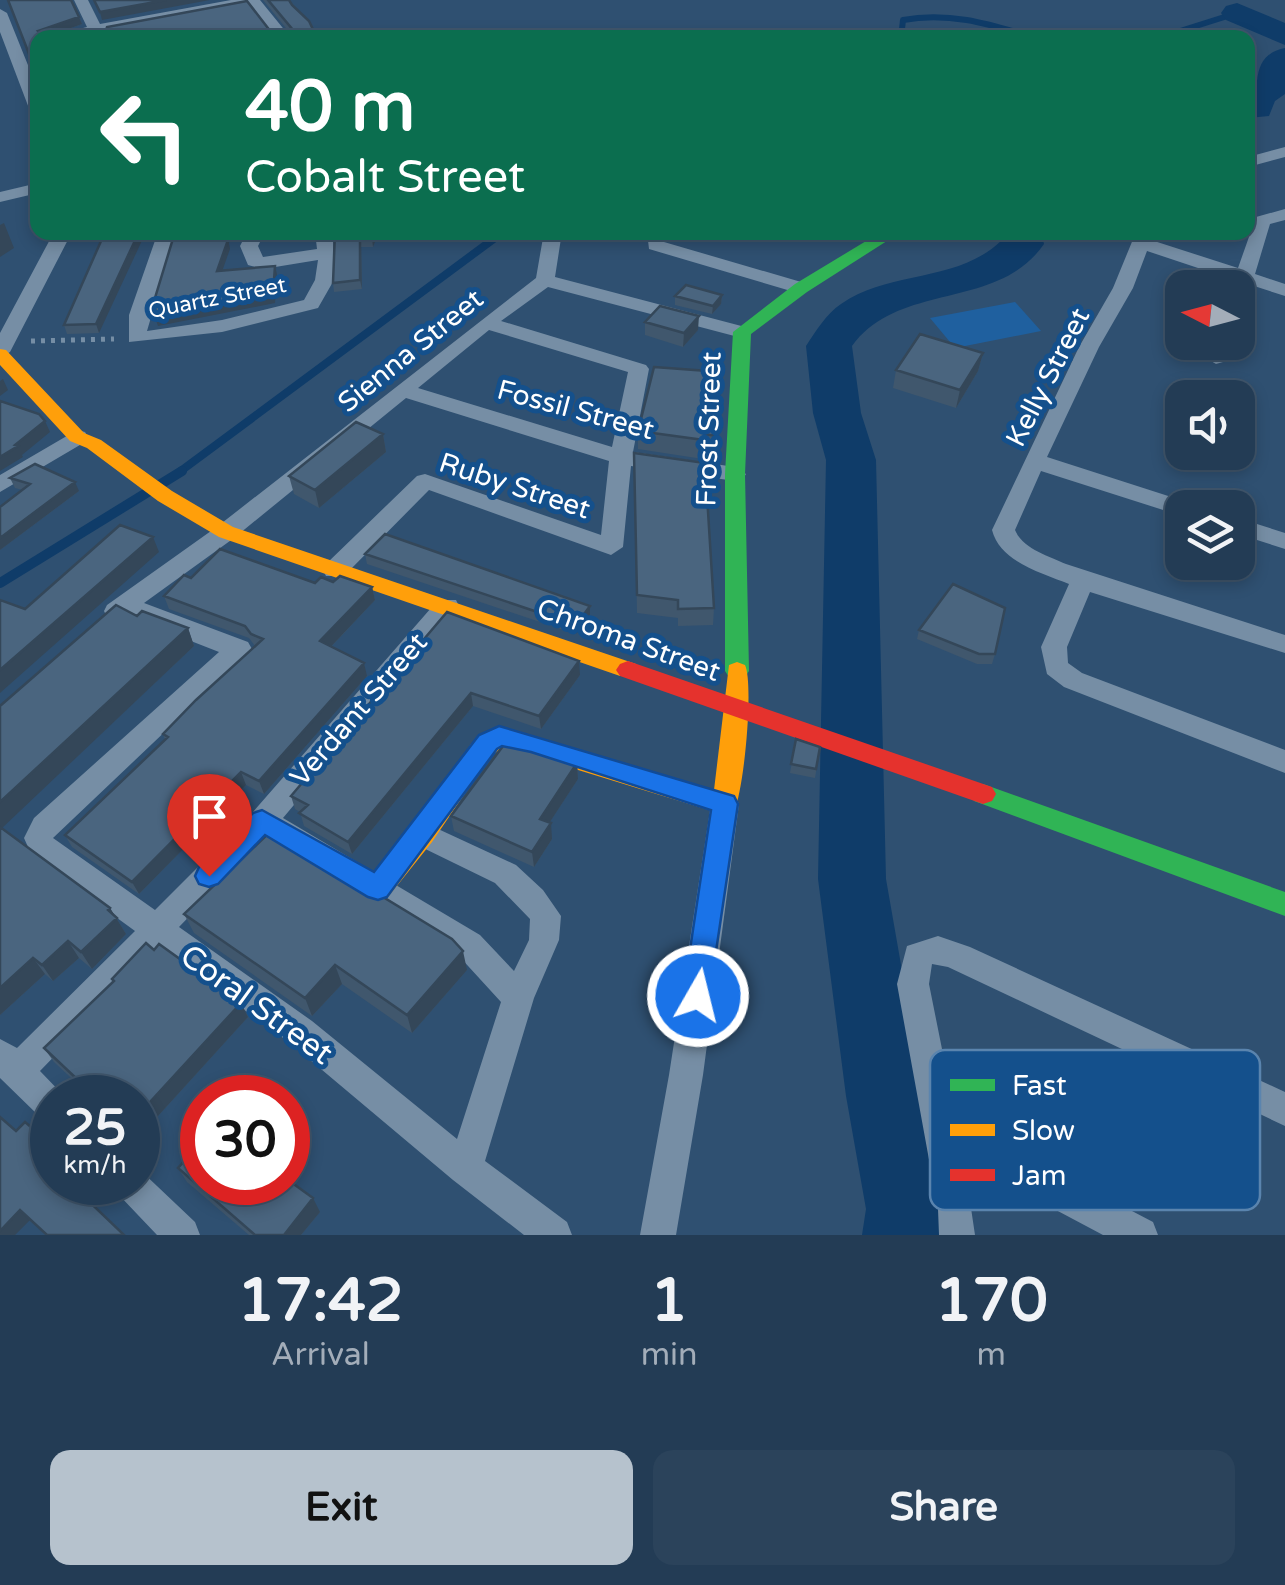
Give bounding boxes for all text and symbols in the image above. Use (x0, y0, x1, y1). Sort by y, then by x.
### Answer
text: 40 m (245, 66, 415, 150)
icon: left (80, 70, 210, 200)
text: Cobalt Street (245, 151, 525, 205)
north arrow (1165, 270, 1255, 360)
map controls (1165, 270, 1255, 580)
street label: Quartz Street (146, 272, 288, 324)
street label: Sienna Street (331, 282, 490, 420)
street label: Kelly Street (998, 302, 1097, 452)
street label: Frost Street (689, 351, 729, 507)
street label: Fossil Street (494, 373, 658, 447)
button: sound (1165, 380, 1255, 470)
street label: Ruby Street (435, 446, 595, 526)
button: layers (1165, 490, 1255, 580)
street label: Chroma Street (532, 591, 725, 689)
street label: Verdant Street (283, 626, 435, 793)
pin (167, 774, 252, 877)
icon: arrive (182, 789, 237, 844)
street label: Coral Street (173, 937, 340, 1073)
position arrow (646, 944, 750, 1048)
legend (930, 1050, 1260, 1210)
text: Fast (1012, 1069, 1067, 1103)
speed limit sign: 30 (180, 1075, 310, 1205)
text: 25 (64, 1098, 126, 1158)
text: Slow (1012, 1114, 1075, 1148)
text: km/h (64, 1150, 126, 1180)
text: Jam (1012, 1159, 1067, 1193)
text: 17:42 (237, 1265, 404, 1337)
text: 1 (650, 1265, 688, 1337)
text: 170 (935, 1265, 1048, 1337)
text: Arrival (271, 1336, 370, 1374)
text: min (641, 1336, 698, 1374)
text: m (977, 1336, 1006, 1374)
button: Exit (50, 1450, 633, 1565)
button: Share (653, 1450, 1235, 1565)

